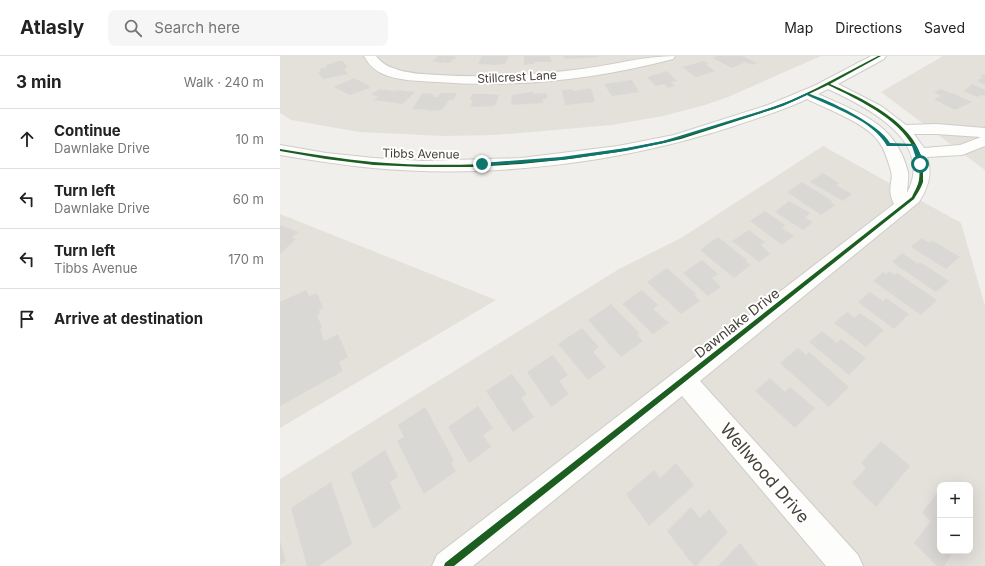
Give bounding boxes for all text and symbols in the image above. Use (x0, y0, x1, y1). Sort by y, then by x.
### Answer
search box (108, 10, 388, 46)
text: Atlasly (20, 16, 84, 39)
icon: search (122, 17, 144, 39)
text: Search here (154, 18, 240, 37)
text: Map (784, 19, 813, 36)
text: Directions (835, 19, 902, 36)
text: Saved (924, 19, 965, 36)
street label: Stillcrest Lane (477, 67, 557, 86)
text: 3 min (16, 72, 62, 92)
text: Walk · 240 m (184, 74, 264, 90)
text: Continue (54, 121, 121, 140)
icon: ahead (16, 128, 38, 150)
text: 10 m (235, 131, 264, 147)
text: Dawnlake Drive (54, 140, 150, 156)
street label: Tibbs Avenue (382, 145, 460, 162)
route end (473, 155, 491, 173)
route start (911, 155, 929, 173)
text: Turn left (54, 181, 115, 200)
icon: left (16, 188, 38, 210)
text: 60 m (233, 191, 264, 207)
text: Dawnlake Drive (54, 200, 150, 216)
text: Turn left (54, 241, 115, 260)
icon: left (16, 248, 38, 270)
text: 170 m (228, 251, 264, 267)
text: Tibbs Avenue (54, 260, 138, 276)
street label: Dawnlake Drive (691, 284, 783, 361)
icon: arrive (16, 308, 38, 330)
text: Arrive at destination (54, 309, 203, 328)
street label: Wellwood Drive (716, 419, 814, 527)
map controls (937, 482, 973, 554)
button: + (937, 482, 973, 518)
button: − (937, 518, 973, 554)

